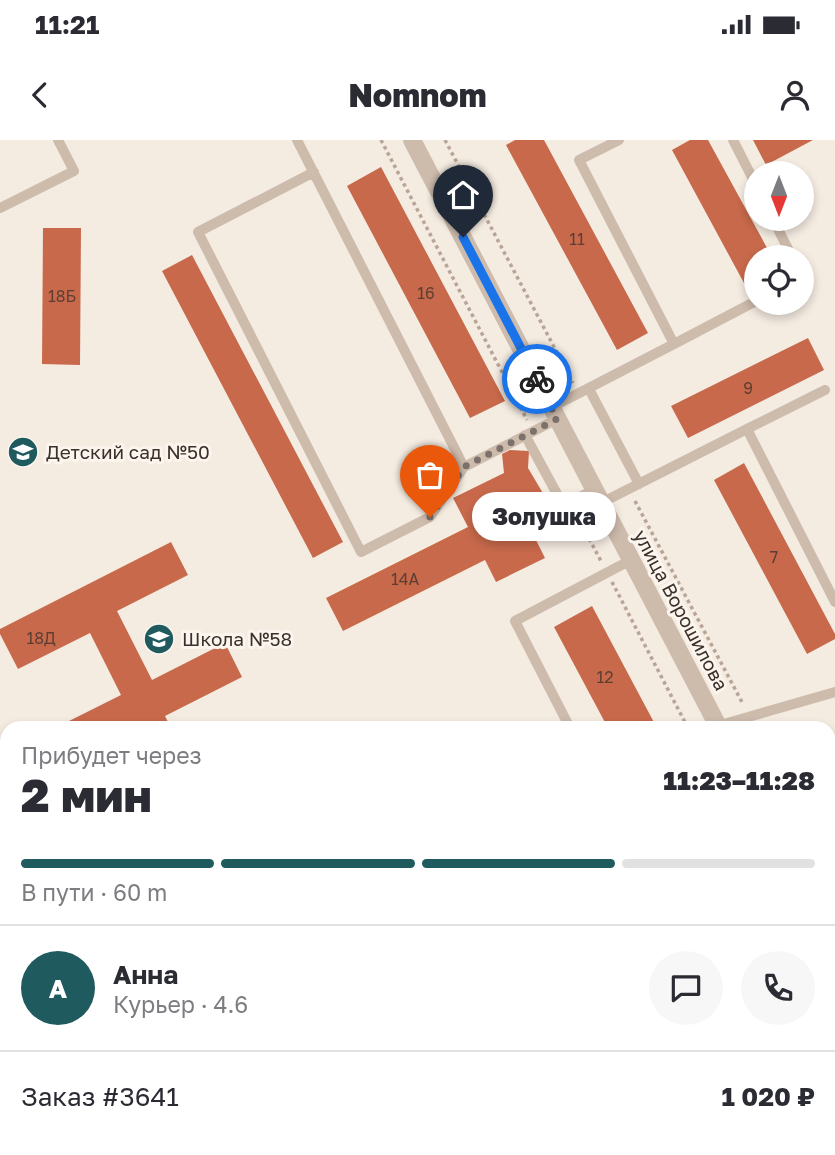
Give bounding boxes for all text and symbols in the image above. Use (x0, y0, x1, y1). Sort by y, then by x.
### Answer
text: 11:21 (35, 9, 99, 40)
icon: back (21, 76, 59, 114)
text: Nomnom (348, 76, 487, 114)
icon: person (776, 76, 814, 114)
north arrow (744, 161, 814, 231)
map controls (744, 161, 814, 315)
pin (433, 165, 493, 237)
icon: home (444, 176, 482, 214)
house number: 11 (569, 229, 585, 249)
button: locate (744, 245, 814, 315)
house number: 16 (417, 283, 435, 303)
house number: 18Б (48, 286, 76, 306)
courier (502, 344, 572, 414)
icon: bike (518, 360, 556, 398)
house number: 9 (743, 378, 753, 398)
school or university icon: Детский сад №50 (6, 435, 40, 469)
place label: Детский сад №50 (46, 440, 210, 463)
pin (400, 445, 460, 517)
icon: bag (411, 456, 449, 494)
callout: Золушка (472, 492, 616, 542)
text: Золушка (492, 502, 596, 530)
street label: улица Ворошилова (629, 526, 734, 694)
house number: 7 (770, 547, 778, 567)
house number: 14А (391, 569, 419, 589)
school or university icon: Школа №58 (142, 622, 176, 656)
place label: Школа №58 (182, 627, 292, 650)
house number: 18Д (26, 628, 56, 648)
house number: 12 (596, 667, 614, 687)
text: Прибудет через (21, 741, 202, 769)
text: 11:23–11:28 (663, 765, 815, 796)
text: 2 мин (21, 767, 152, 822)
text: В пути · 60 m (21, 878, 167, 906)
button: chat (649, 951, 723, 1025)
button: phone (741, 951, 815, 1025)
text: Анна (113, 959, 178, 990)
text: А (49, 973, 67, 1004)
text: Курьер · 4.6 (113, 990, 248, 1018)
text: Заказ #3641 (21, 1081, 179, 1112)
text: 1 020 ₽ (721, 1081, 815, 1112)

